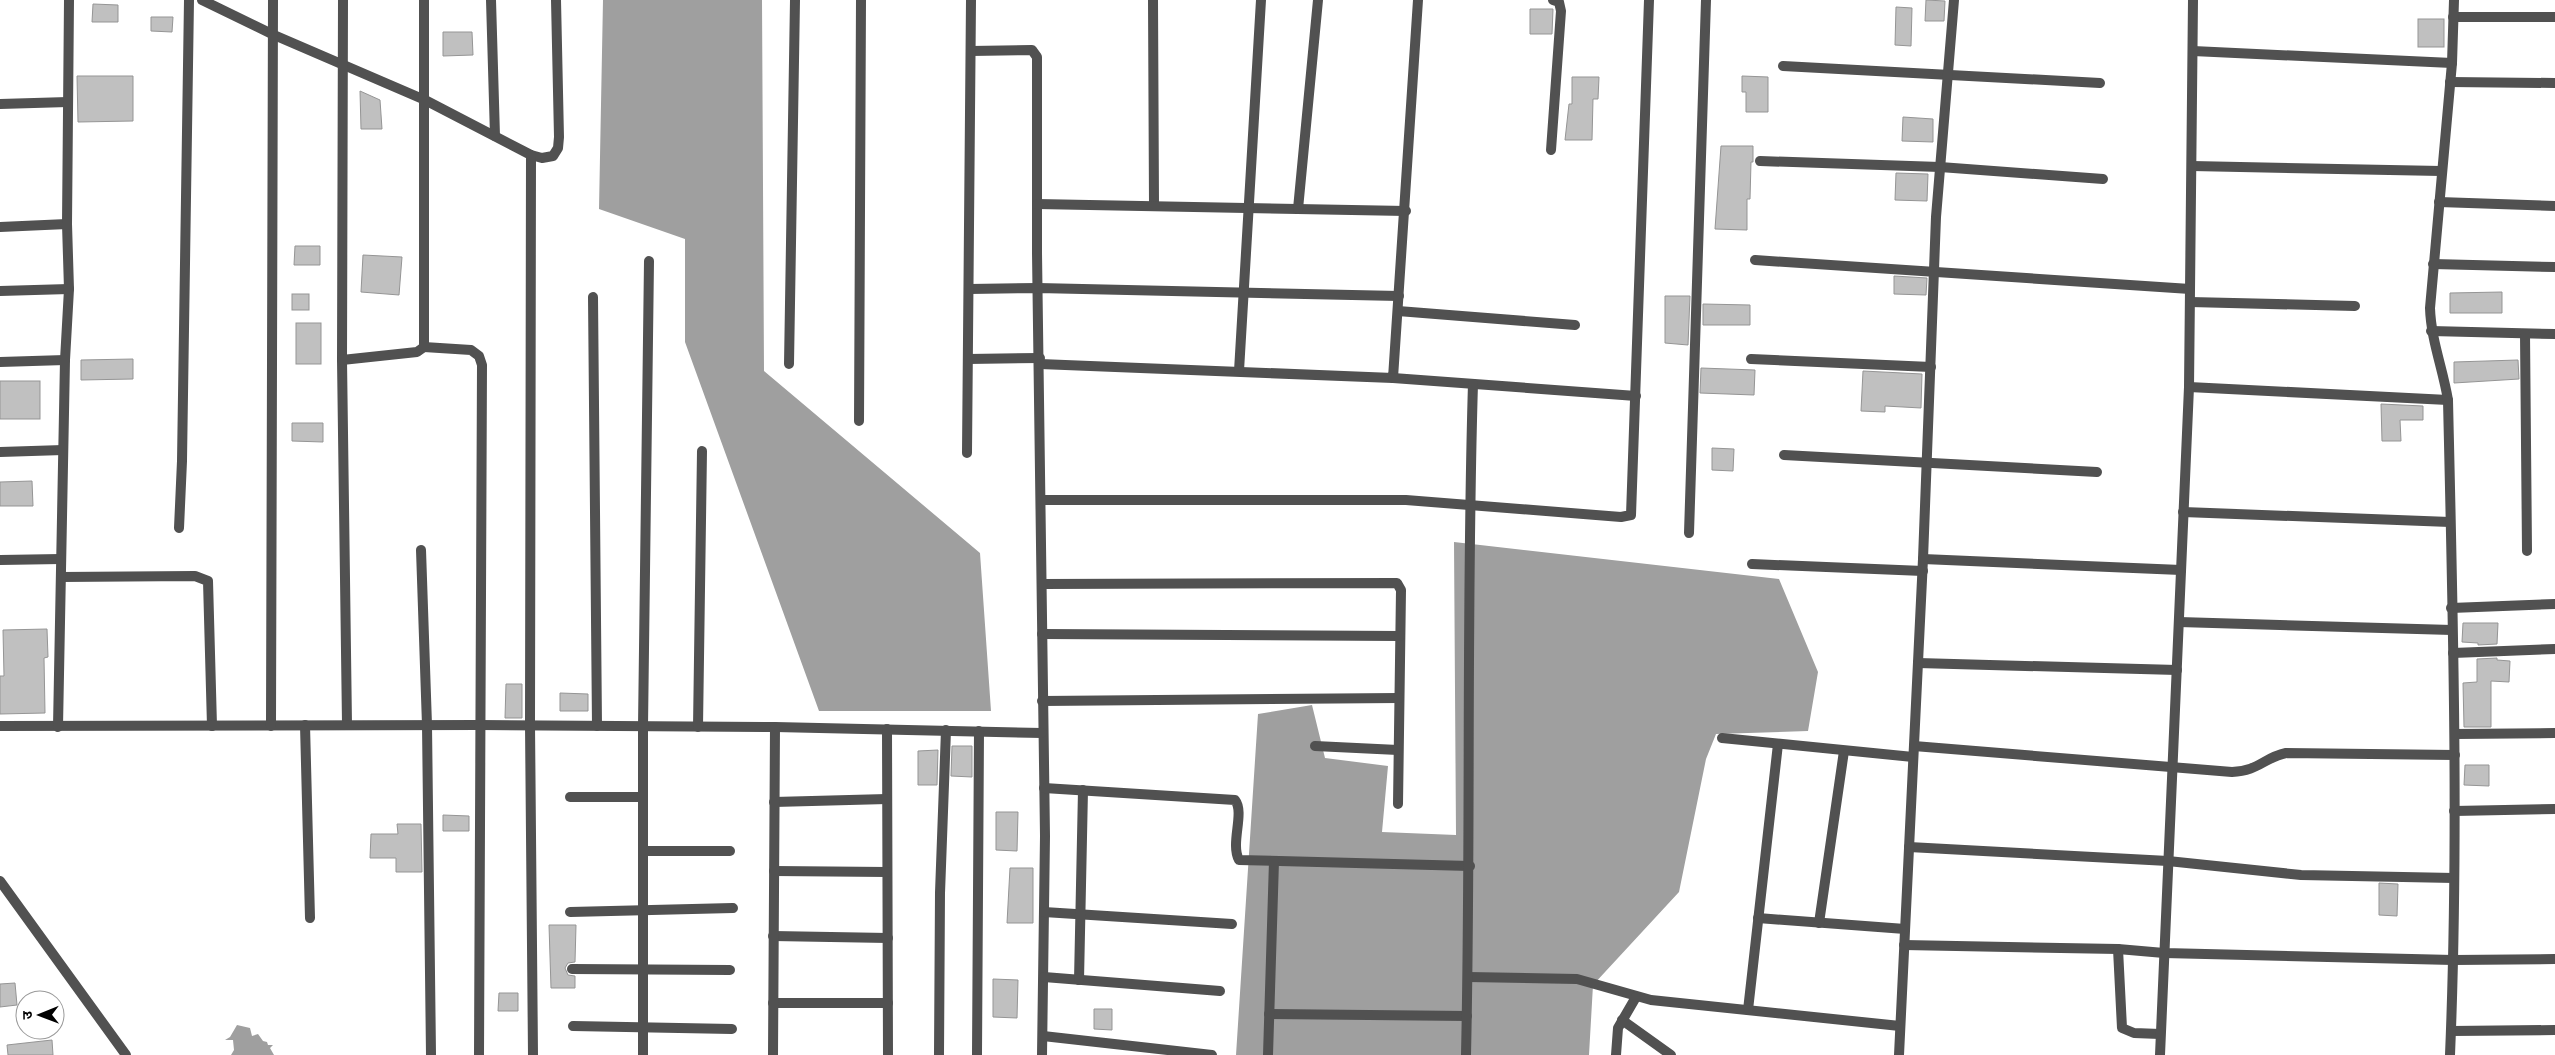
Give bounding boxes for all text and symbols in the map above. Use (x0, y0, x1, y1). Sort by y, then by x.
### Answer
north arrow (15, 990, 65, 1040)
text: उ (19, 1010, 35, 1019)

